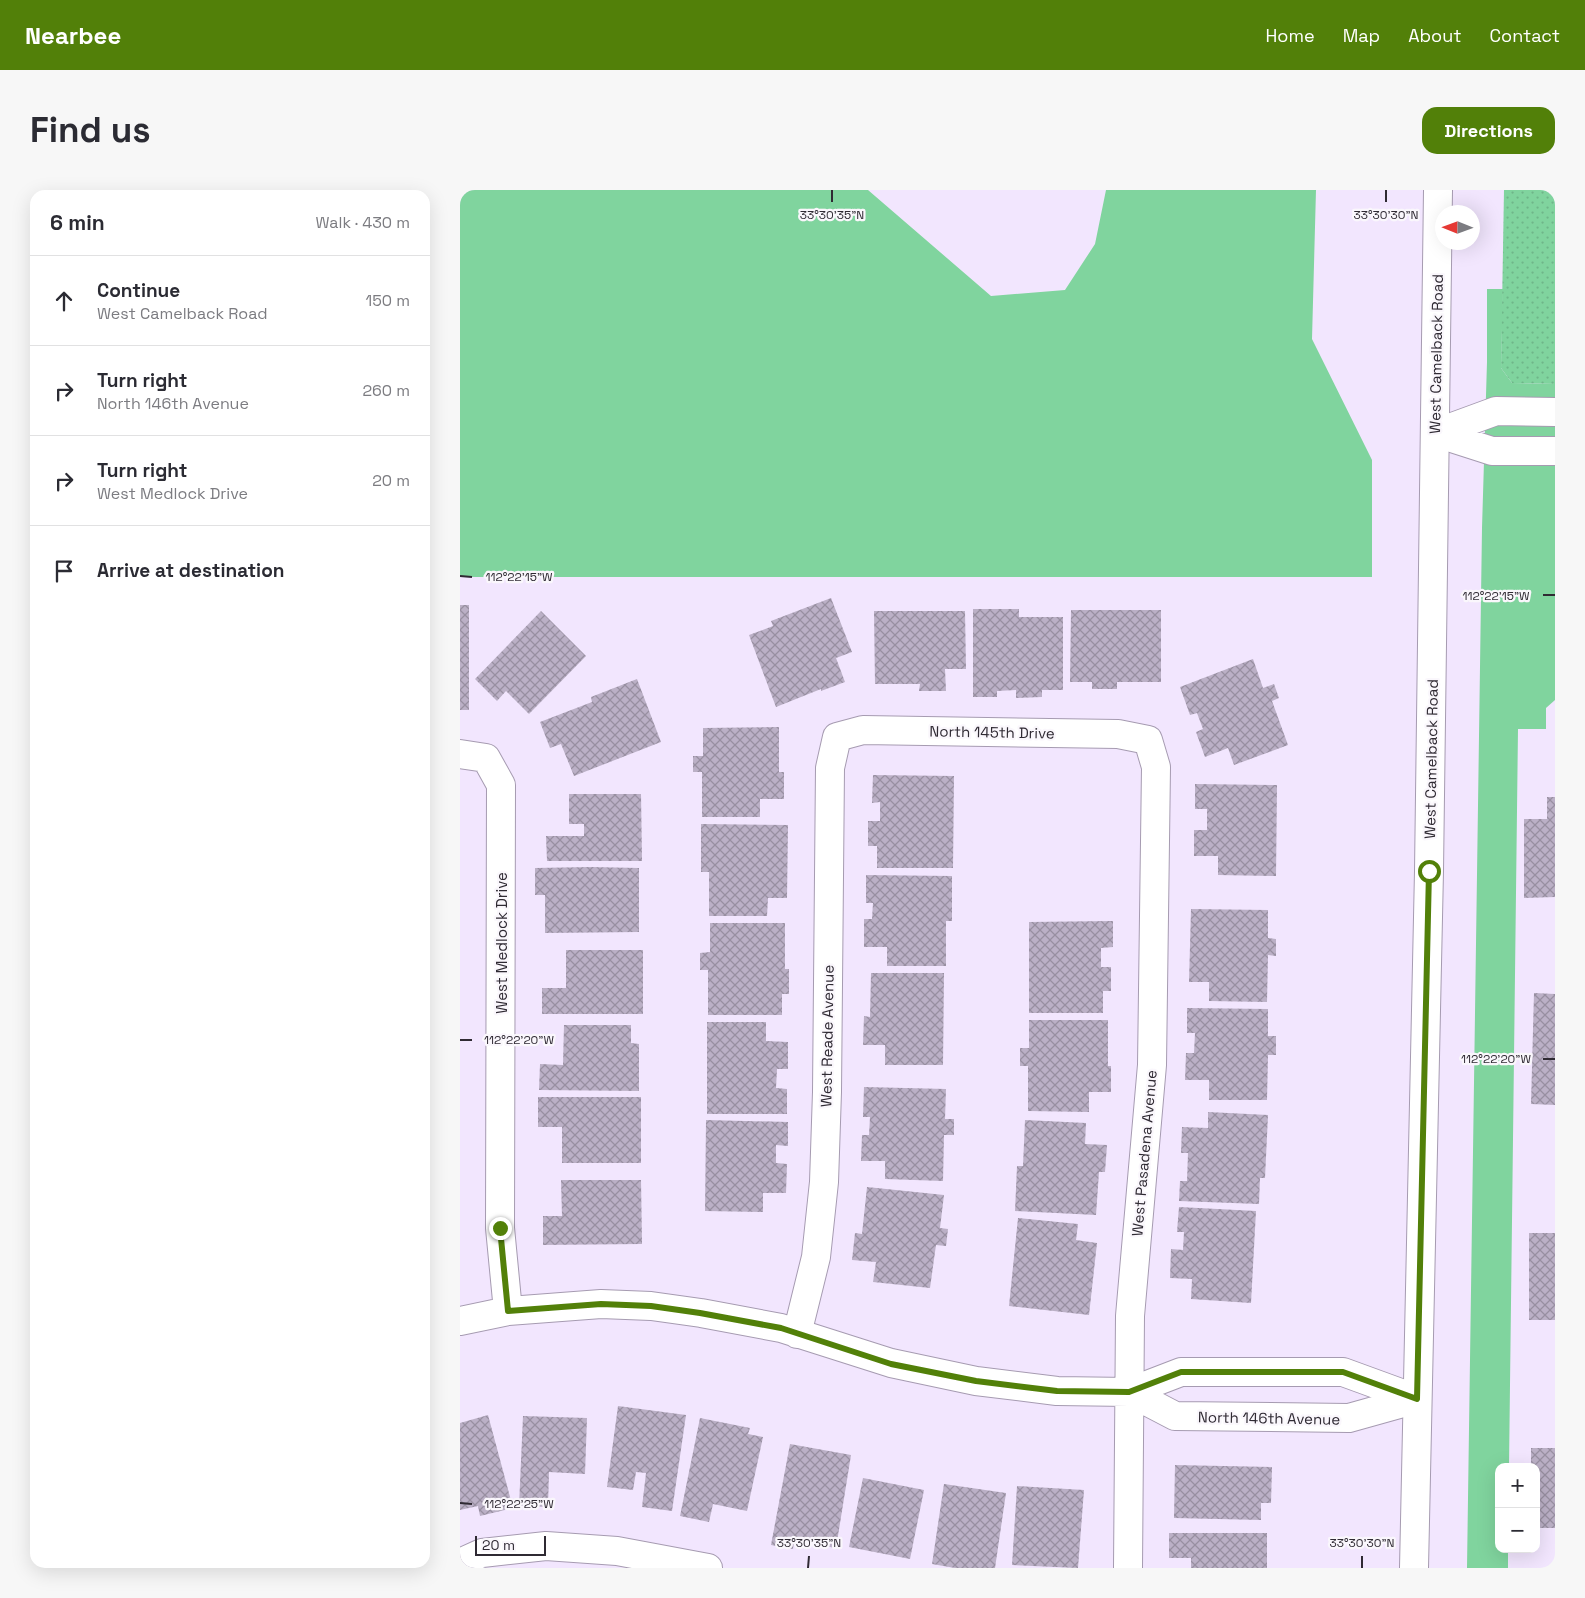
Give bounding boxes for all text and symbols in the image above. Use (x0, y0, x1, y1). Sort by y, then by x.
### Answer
text: Nearbee (25, 20, 121, 51)
text: Home (1266, 24, 1315, 47)
text: Map (1343, 24, 1380, 47)
text: About (1408, 24, 1462, 47)
text: Contact (1490, 24, 1560, 47)
button: Directions (1422, 107, 1555, 154)
text: Find us (30, 108, 151, 152)
north arrow (1435, 205, 1480, 250)
text: 33°30'35"N (800, 207, 864, 223)
text: 33°30'30"N (1353, 207, 1419, 223)
text: 6 min (50, 209, 105, 236)
text: Walk · 430 m (315, 212, 410, 233)
street label: West Camelback Road (1425, 274, 1447, 434)
text: Continue (97, 278, 180, 303)
icon: ahead (50, 287, 78, 315)
text: 150 m (366, 290, 410, 311)
text: West Camelback Road (97, 303, 267, 324)
text: Turn right (97, 368, 187, 393)
icon: right (50, 377, 78, 405)
text: 260 m (362, 380, 410, 401)
text: North 146th Avenue (97, 393, 249, 414)
text: Turn right (97, 458, 187, 483)
icon: right (50, 467, 78, 495)
text: 20 m (372, 470, 410, 491)
text: West Medlock Drive (97, 483, 248, 504)
icon: arrive (50, 557, 78, 585)
text: Arrive at destination (97, 558, 285, 583)
text: 112°22'15"W (485, 569, 553, 585)
text: 112°22'15"W (1462, 588, 1530, 604)
street label: West Camelback Road (1420, 679, 1442, 839)
street label: North 145th Drive (929, 721, 1055, 743)
route start (1418, 860, 1441, 883)
street label: West Medlock Drive (492, 872, 511, 1014)
street label: West Reade Avenue (816, 965, 838, 1107)
text: 112°22'20"W (484, 1032, 554, 1048)
text: 112°22'20"W (1461, 1051, 1531, 1067)
street label: West Pasadena Avenue (1127, 1069, 1161, 1237)
route end (489, 1217, 512, 1240)
street label: North 146th Avenue (1198, 1407, 1340, 1429)
map controls (1495, 1463, 1540, 1553)
button: + (1495, 1463, 1540, 1508)
text: 112°22'25"W (484, 1496, 554, 1512)
button: − (1495, 1508, 1540, 1553)
scale bar (475, 1533, 546, 1556)
text: 33°30'35"N (777, 1535, 841, 1551)
text: 33°30'30"N (1329, 1535, 1395, 1551)
text: 20 m (482, 1536, 515, 1554)

